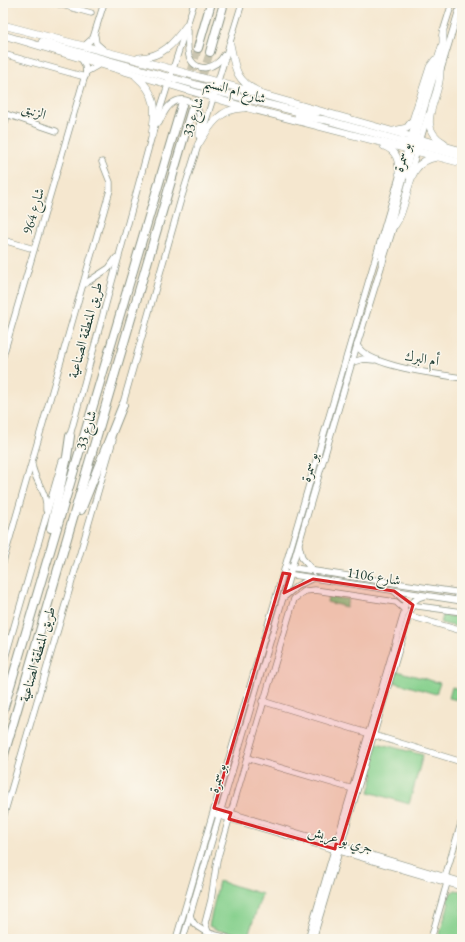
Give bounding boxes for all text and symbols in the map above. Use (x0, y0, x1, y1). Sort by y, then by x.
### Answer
street label: شارع ام السنيم (200, 73, 268, 112)
street label: شارع 33 (178, 95, 211, 140)
street label: الزنبق (19, 98, 49, 124)
street label: بو سمرة (389, 140, 415, 174)
street label: شارع 964 (18, 186, 51, 237)
street label: طريق المنطقة الصناعية (64, 280, 106, 380)
street label: أم البرك (403, 345, 442, 374)
street label: شارع 33 (71, 408, 103, 453)
street label: بو سمرة (296, 450, 322, 484)
street label: شارع 1106 (345, 563, 402, 592)
street label: طريق المنطقة الصناعية (15, 604, 59, 704)
street label: بو سمرة (204, 761, 230, 795)
street label: جري بو عريش (305, 821, 376, 860)

